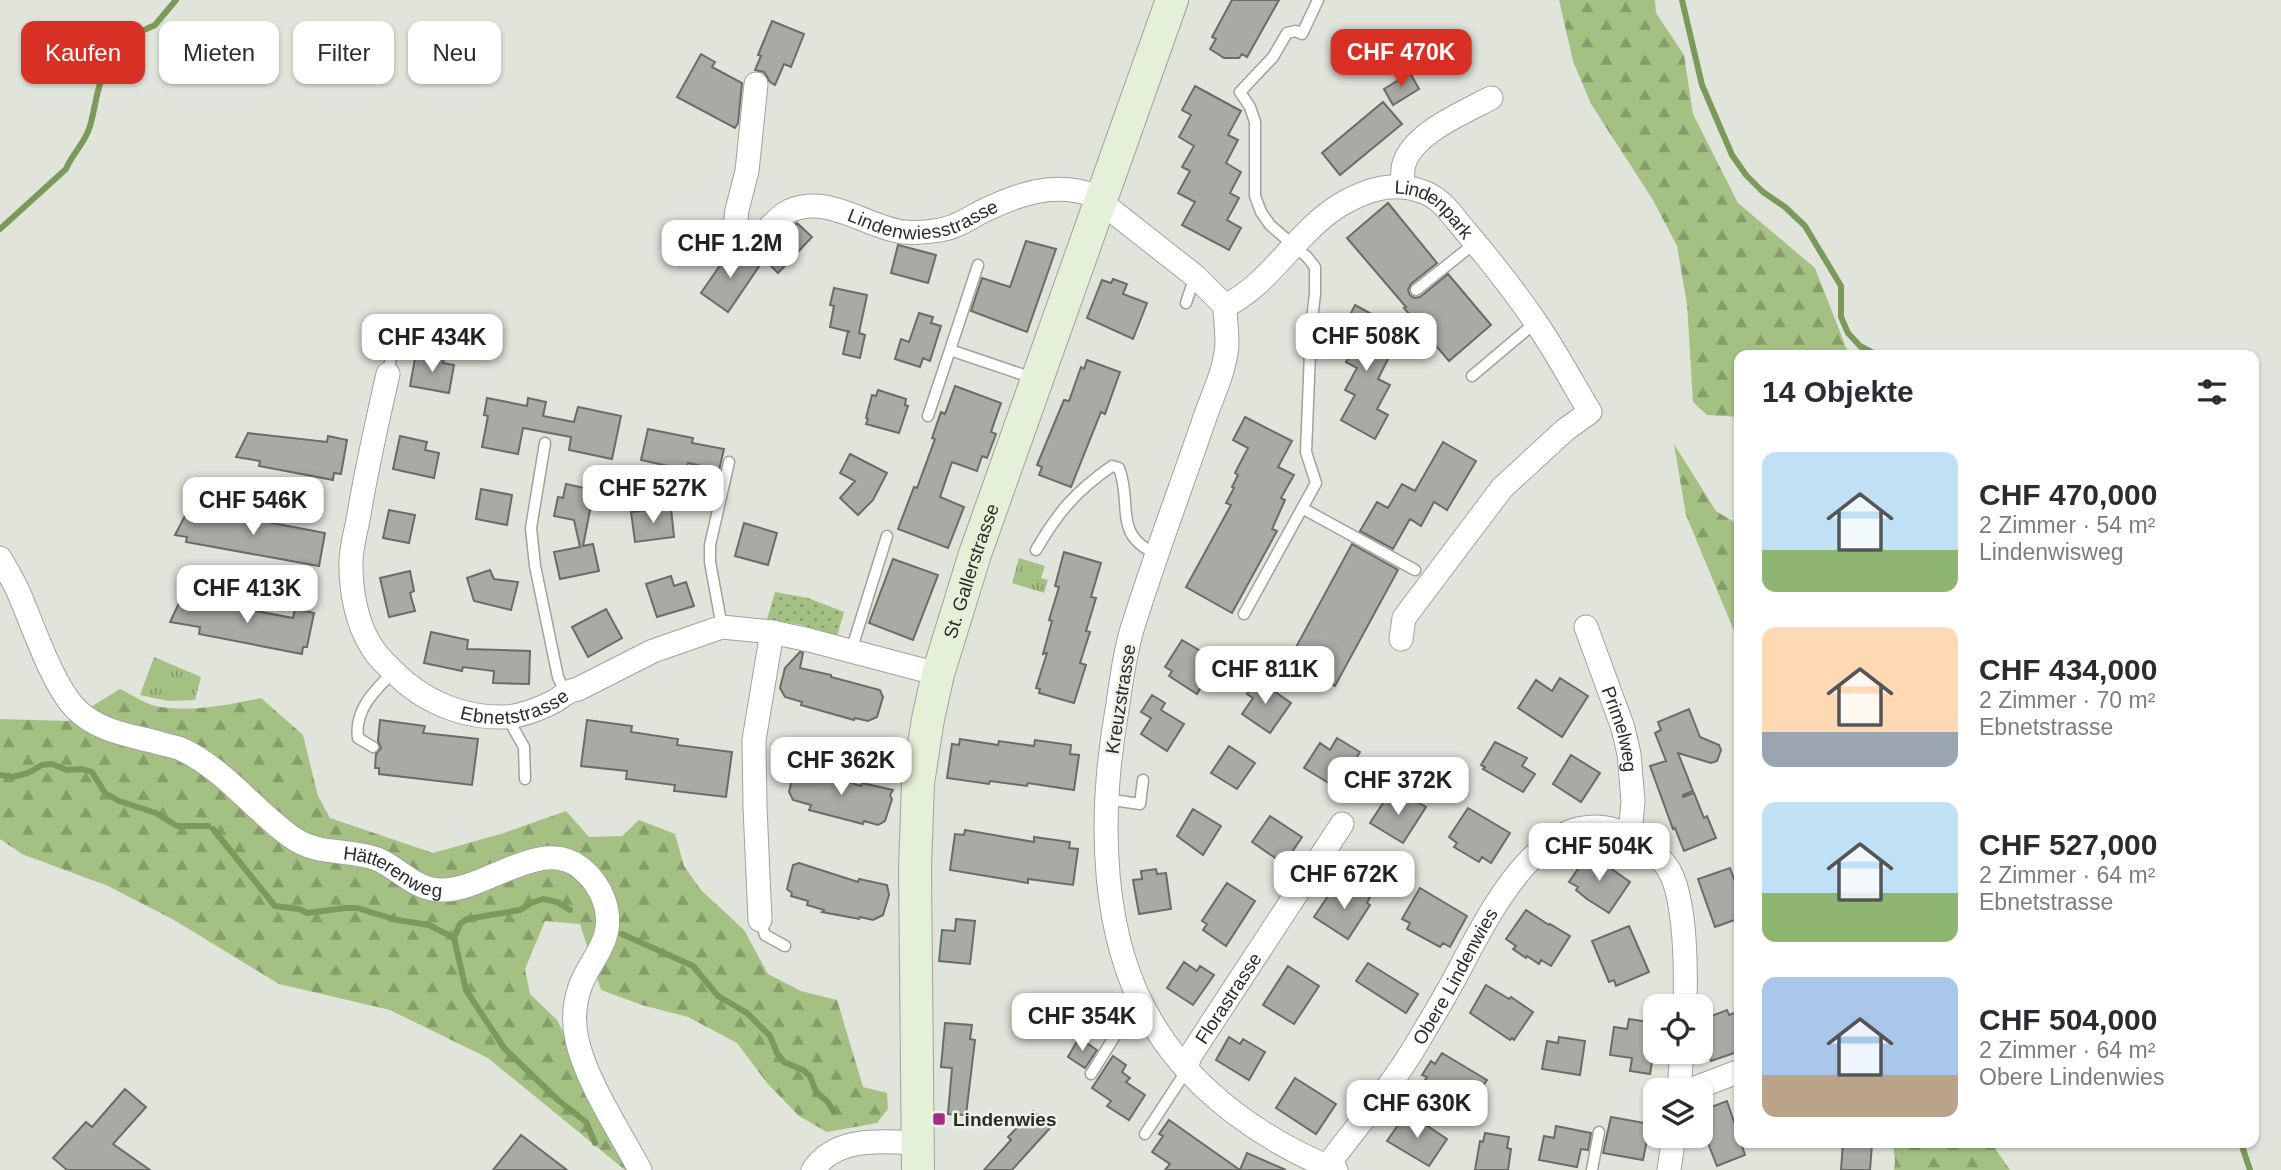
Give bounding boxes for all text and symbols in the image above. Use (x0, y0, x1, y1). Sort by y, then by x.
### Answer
chip: Kaufen (21, 21, 145, 84)
chip: Mieten (159, 21, 279, 84)
chip: Filter (293, 21, 394, 84)
chip: Neu (408, 21, 501, 84)
pin: CHF 470K (1329, 29, 1473, 89)
text: CHF 470K (1347, 39, 1455, 65)
street label: Lindenpark (1394, 177, 1478, 244)
street label: Lindenwiesstrasse (845, 196, 1001, 244)
pin: CHF 1.2M (658, 220, 802, 280)
text: CHF 1.2M (678, 230, 782, 256)
pin: CHF 434K (360, 314, 504, 374)
pin: CHF 508K (1294, 314, 1438, 373)
text: CHF 508K (1312, 323, 1420, 349)
text: CHF 434K (378, 324, 486, 350)
icon: filters (2193, 373, 2231, 411)
text: 14 Objekte (1762, 375, 1914, 408)
pin: CHF 527K (581, 466, 725, 525)
text: CHF 527K (599, 475, 707, 501)
pin: CHF 546K (181, 477, 325, 537)
text: CHF 470,000 (1979, 478, 2157, 511)
icon: home (1818, 480, 1902, 564)
text: CHF 546K (199, 487, 307, 513)
street label: St. Gallerstrasse (940, 501, 1003, 641)
text: 2 Zimmer · 54 m² (1979, 512, 2155, 538)
text: Lindenwisweg (1979, 539, 2123, 565)
pin: CHF 413K (175, 566, 319, 625)
text: CHF 413K (193, 575, 301, 601)
street label: Kreuzstrasse (1101, 643, 1140, 755)
pin: CHF 811K (1193, 646, 1337, 706)
text: CHF 434,000 (1979, 653, 2157, 686)
icon: home (1818, 655, 1902, 739)
text: CHF 811K (1211, 656, 1319, 682)
street label: Primelweg (1598, 683, 1641, 773)
street label: Ebnetstrasse (458, 685, 573, 728)
text: 2 Zimmer · 70 m² (1979, 687, 2155, 713)
text: Ebnetstrasse (1979, 714, 2113, 740)
pin: CHF 362K (769, 738, 913, 797)
text: CHF 362K (787, 747, 895, 773)
pin: CHF 372K (1326, 758, 1470, 817)
text: CHF 372K (1344, 767, 1452, 793)
pin: CHF 504K (1527, 824, 1671, 883)
text: CHF 527,000 (1979, 828, 2157, 861)
icon: home (1818, 830, 1902, 914)
text: CHF 504K (1545, 833, 1653, 859)
street label: Hätterenweg (342, 842, 443, 901)
pin: CHF 672K (1272, 852, 1416, 911)
text: CHF 672K (1290, 861, 1398, 887)
text: 2 Zimmer · 64 m² (1979, 862, 2155, 888)
text: Ebnetstrasse (1979, 889, 2113, 915)
street label: Obere Lindenwies (1409, 904, 1502, 1049)
street label: Florastrasse (1191, 949, 1266, 1048)
pin: CHF 354K (1010, 993, 1154, 1053)
map controls (1643, 994, 1713, 1148)
button: locate (1643, 994, 1713, 1064)
text: CHF 354K (1028, 1003, 1136, 1029)
text: CHF 504,000 (1979, 1003, 2157, 1036)
icon: home (1818, 1005, 1902, 1089)
text: 2 Zimmer · 64 m² (1979, 1037, 2155, 1063)
text: Obere Lindenwies (1979, 1064, 2164, 1090)
button: layers (1643, 1078, 1713, 1148)
pin: CHF 630K (1345, 1080, 1489, 1140)
text: CHF 630K (1363, 1090, 1471, 1116)
place label: Lindenwies (953, 1109, 1056, 1130)
marker: Lindenwies (931, 1111, 947, 1127)

